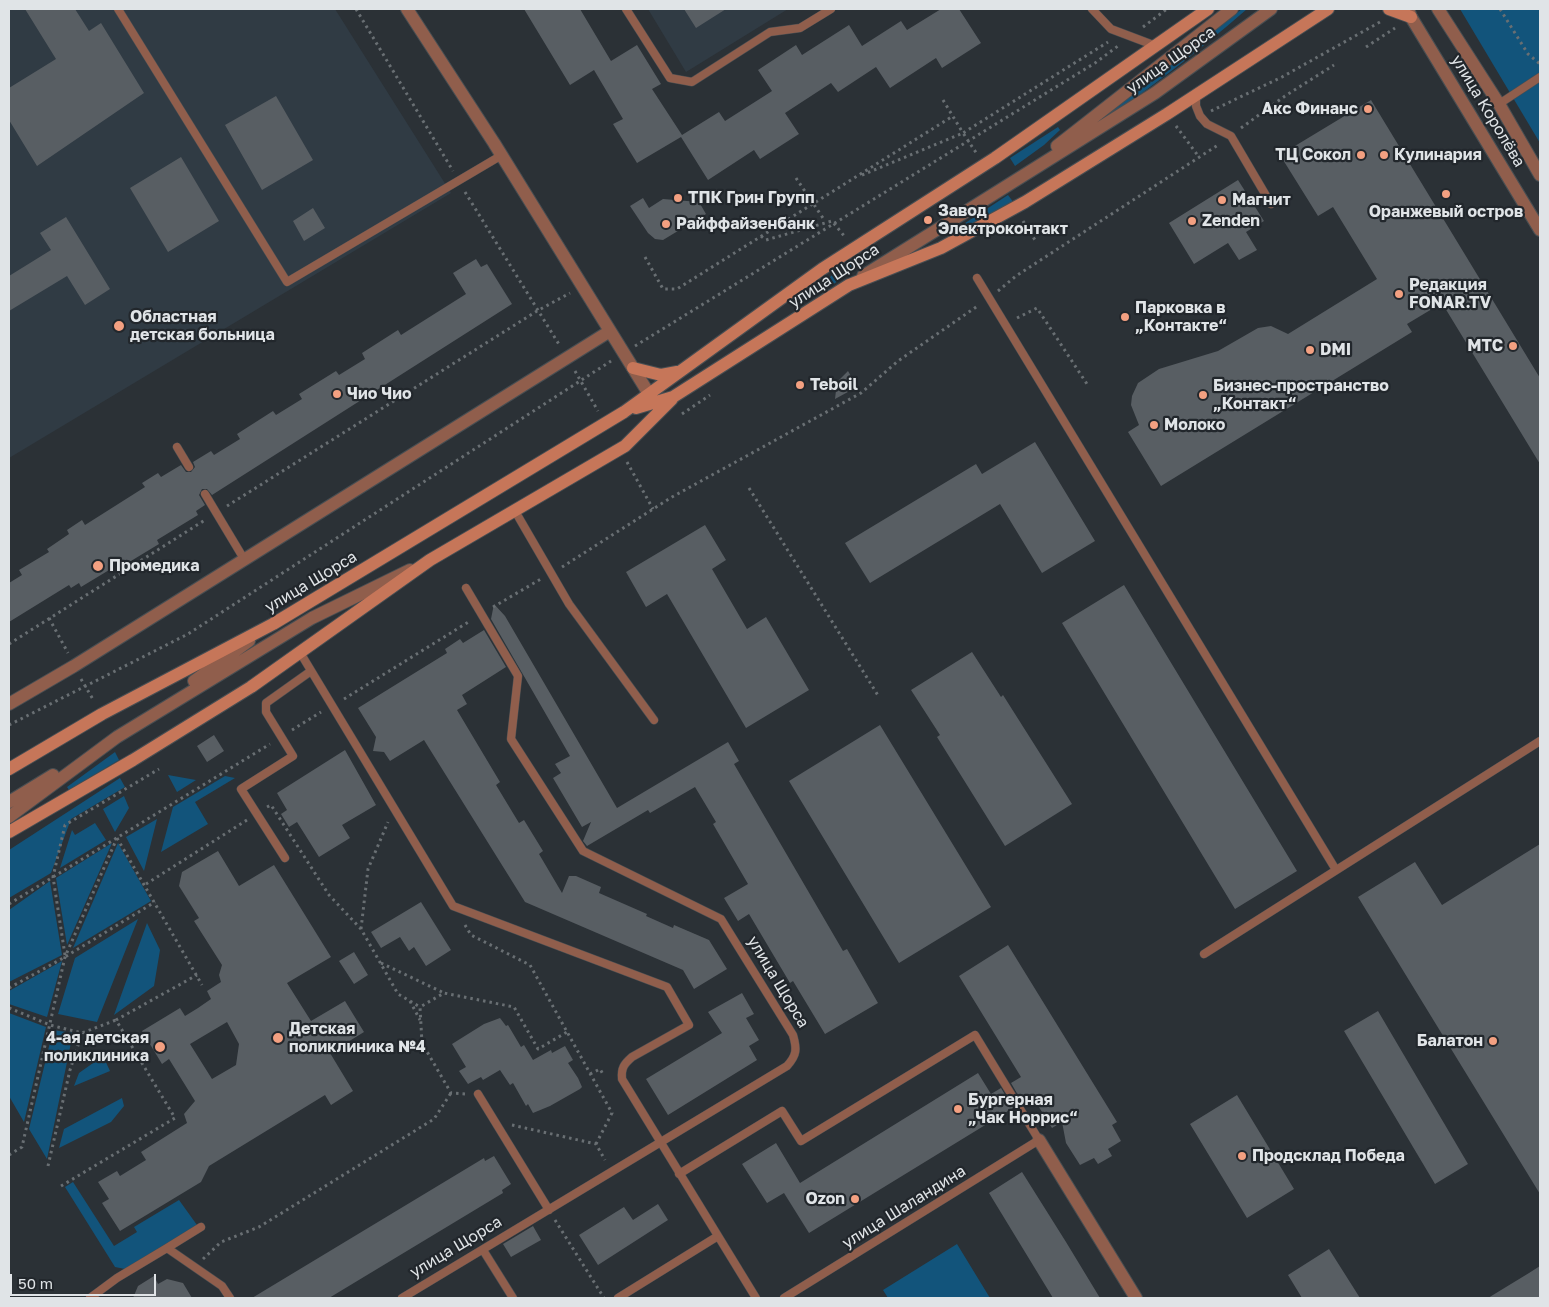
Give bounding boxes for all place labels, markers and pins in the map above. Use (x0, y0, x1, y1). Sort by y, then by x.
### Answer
place label: Акс Финанс (1262, 99, 1358, 119)
marker: Акс Финанс (1362, 103, 1374, 115)
place label: ТЦ Сокол (1275, 145, 1351, 165)
place label: Кулинария (1394, 145, 1482, 165)
marker: ТЦ Сокол (1355, 149, 1367, 161)
marker: Кулинария (1378, 149, 1390, 161)
place label: ТПК Грин Групп (688, 188, 814, 208)
marker: Оранжевый остров (1440, 188, 1452, 200)
place label: Магнит (1232, 190, 1291, 210)
marker: ТПК Грин Групп (672, 192, 684, 204)
marker: Магнит (1216, 194, 1228, 206)
place label: Завод Электроконтакт (938, 201, 1068, 239)
place label: Оранжевый остров (1369, 202, 1523, 222)
place label: Zenden (1202, 211, 1260, 231)
place label: Райффайзенбанк (676, 214, 815, 234)
marker: Завод Электроконтакт (922, 214, 934, 226)
marker: Zenden (1186, 215, 1198, 227)
marker: Райффайзенбанк (660, 218, 672, 230)
place label: Редакция FONAR.TV (1409, 275, 1491, 313)
marker: Редакция FONAR.TV (1393, 288, 1405, 300)
place label: Парковка в „Контакте“ (1135, 298, 1227, 336)
place label: Областная детская больница (130, 307, 275, 345)
marker: Парковка в „Контакте“ (1119, 311, 1131, 323)
marker: Областная детская больница (112, 319, 126, 333)
place label: МТС (1467, 336, 1503, 356)
place label: DMI (1320, 340, 1351, 360)
marker: МТС (1507, 340, 1519, 352)
marker: DMI (1304, 344, 1316, 356)
place label: Teboil (810, 375, 858, 395)
place label: Бизнес-пространство „Контакт“ (1213, 376, 1389, 414)
marker: Teboil (794, 379, 806, 391)
place label: Чио Чио (347, 384, 412, 404)
marker: Чио Чио (331, 388, 343, 400)
marker: Бизнес-пространство „Контакт“ (1197, 389, 1209, 401)
place label: Молоко (1164, 415, 1225, 435)
marker: Молоко (1148, 419, 1160, 431)
place label: Промедика (109, 556, 199, 576)
marker: Промедика (91, 559, 105, 573)
place label: Детская поликлиника №4 (289, 1019, 426, 1057)
place label: 4-ая детская поликлиника (44, 1028, 149, 1066)
marker: Детская поликлиника №4 (271, 1031, 285, 1045)
place label: Балатон (1417, 1031, 1483, 1051)
marker: Балатон (1487, 1035, 1499, 1047)
marker: 4-ая детская поликлиника (153, 1040, 167, 1054)
place label: Бургерная „Чак Норрис“ (968, 1090, 1078, 1128)
marker: Бургерная „Чак Норрис“ (952, 1103, 964, 1115)
place label: Продсклад Победа (1252, 1146, 1405, 1166)
marker: Продсклад Победа (1236, 1150, 1248, 1162)
place label: Ozon (805, 1189, 845, 1209)
marker: Ozon (849, 1193, 861, 1205)

